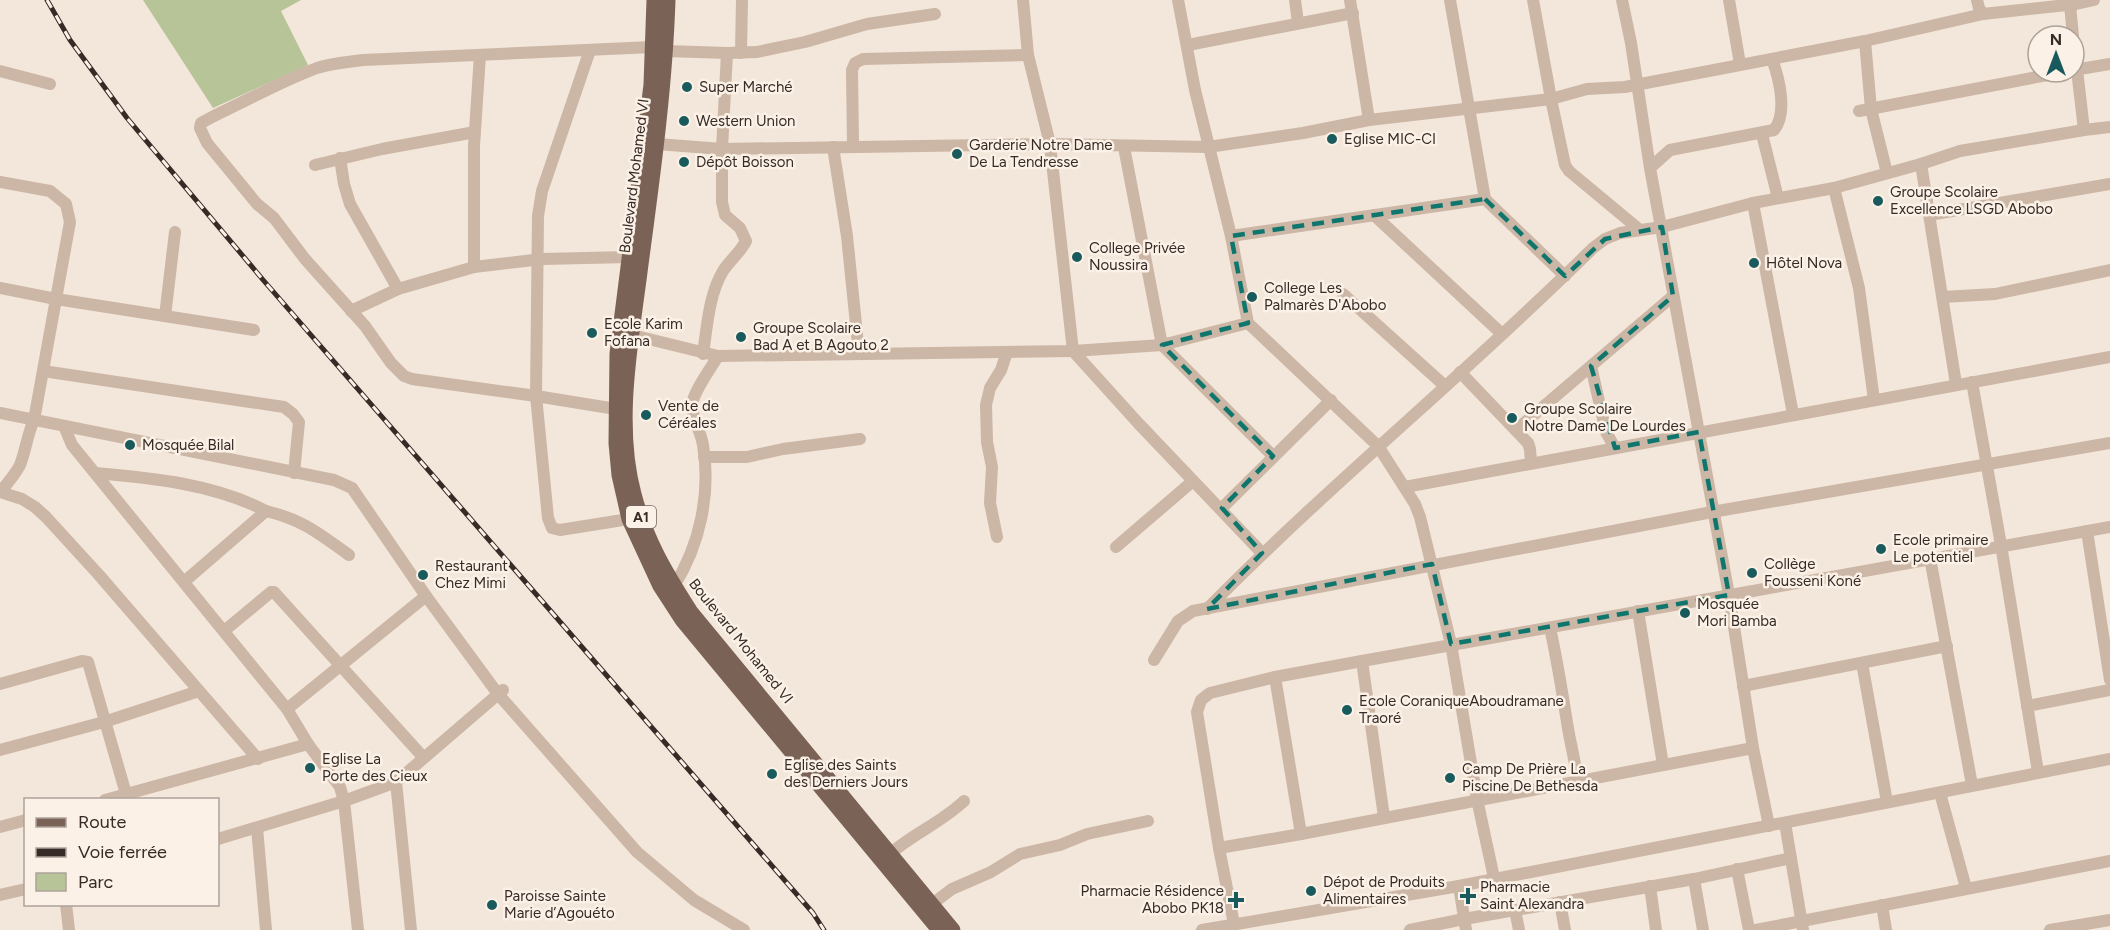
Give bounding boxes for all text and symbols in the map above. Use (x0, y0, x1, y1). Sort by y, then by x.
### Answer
north arrow (2026, 24, 2086, 84)
text: N (2050, 30, 2062, 49)
place label: Super Marché (699, 78, 793, 96)
marker: Super Marché (680, 80, 694, 94)
street label: Boulevard Mohamed VI (616, 98, 652, 254)
place label: Western Union (696, 112, 795, 130)
marker: Western Union (677, 114, 691, 128)
place label: Eglise MIC-CI (1344, 130, 1436, 148)
marker: Eglise MIC-CI (1325, 132, 1339, 146)
place label: Garderie Notre Dame De La Tendresse (969, 136, 1112, 171)
marker: Garderie Notre Dame De La Tendresse (950, 147, 964, 161)
place label: Dépôt Boisson (696, 153, 794, 171)
marker: Dépôt Boisson (677, 155, 691, 169)
place label: Groupe Scolaire Excellence LSGD Abobo (1890, 183, 2053, 218)
marker: Groupe Scolaire Excellence LSGD Abobo (1871, 194, 1885, 208)
place label: College Privée Noussira (1089, 239, 1185, 274)
marker: College Privée Noussira (1070, 250, 1084, 264)
place label: Hôtel Nova (1766, 254, 1842, 272)
marker: Hôtel Nova (1747, 256, 1761, 270)
place label: College Les Palmarès D'Abobo (1264, 279, 1387, 314)
marker: College Les Palmarès D'Abobo (1245, 290, 1259, 304)
place label: Ecole Karim Fofana (604, 315, 683, 350)
place label: Groupe Scolaire Bad A et B Agouto 2 (753, 319, 889, 354)
marker: Ecole Karim Fofana (585, 326, 599, 340)
marker: Groupe Scolaire Bad A et B Agouto 2 (734, 330, 748, 344)
place label: Vente de Céréales (658, 397, 719, 432)
place label: Groupe Scolaire Notre Dame De Lourdes (1524, 400, 1686, 435)
marker: Vente de Céréales (639, 408, 653, 422)
marker: Groupe Scolaire Notre Dame De Lourdes (1505, 411, 1519, 425)
place label: Mosquée Bilal (142, 436, 234, 454)
marker: Mosquée Bilal (123, 438, 137, 452)
road number: A1 (626, 506, 656, 528)
place label: Ecole primaire Le potentiel (1893, 531, 1988, 566)
marker: Ecole primaire Le potentiel (1874, 542, 1888, 556)
place label: Collège Fousseni Koné (1764, 555, 1861, 590)
place label: Restaurant Chez Mimi (435, 557, 508, 592)
marker: Collège Fousseni Koné (1745, 566, 1759, 580)
marker: Restaurant Chez Mimi (416, 568, 430, 582)
street label: Boulevard Mohamed VI (685, 575, 797, 707)
place label: Mosquée Mori Bamba (1697, 595, 1777, 630)
marker: Mosquée Mori Bamba (1678, 606, 1692, 620)
place label: Ecole CoraniqueAboudramane Traoré (1359, 692, 1564, 727)
marker: Ecole CoraniqueAboudramane Traoré (1340, 703, 1354, 717)
place label: Eglise La Porte des Cieux (322, 750, 428, 785)
place label: Eglise des Saints des Derniers Jours (784, 756, 908, 791)
place label: Camp De Prière La Piscine De Bethesda (1462, 760, 1598, 795)
marker: Eglise La Porte des Cieux (303, 761, 317, 775)
marker: Eglise des Saints des Derniers Jours (765, 767, 779, 781)
marker: Camp De Prière La Piscine De Bethesda (1443, 771, 1457, 785)
legend (24, 798, 219, 906)
text: Route (78, 811, 127, 833)
text: Voie ferrée (78, 841, 167, 863)
text: Parc (78, 871, 114, 893)
place label: Dépot de Produits Alimentaires (1323, 873, 1445, 908)
place label: Pharmacie Saint Alexandra (1480, 878, 1584, 913)
place label: Pharmacie Résidence Abobo PK18 (1081, 882, 1224, 917)
marker: Dépot de Produits Alimentaires (1304, 884, 1318, 898)
place label: Paroisse Sainte Marie d’Agouéto (504, 887, 615, 922)
marker: Pharmacie Saint Alexandra (1461, 889, 1475, 903)
marker: Pharmacie Résidence Abobo PK18 (1229, 893, 1243, 907)
marker: Paroisse Sainte Marie d’Agouéto (485, 898, 499, 912)

